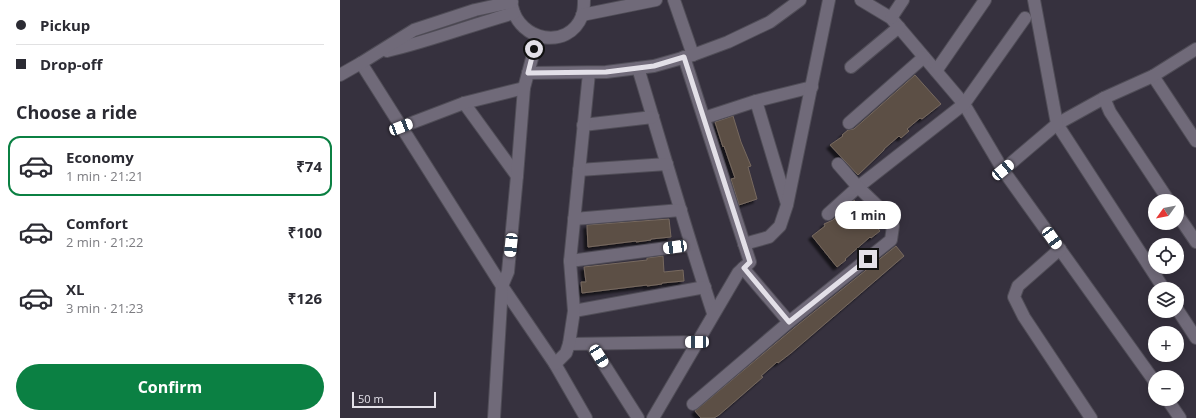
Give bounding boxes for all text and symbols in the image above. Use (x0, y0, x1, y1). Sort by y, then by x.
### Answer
text: Pickup (40, 15, 90, 35)
route start (525, 40, 543, 58)
text: Drop-off (40, 54, 102, 74)
text: Choose a ride (16, 100, 137, 124)
car (388, 117, 414, 137)
text: Economy (66, 147, 134, 167)
icon: car (18, 148, 54, 184)
text: ₹74 (296, 156, 322, 176)
car (990, 158, 1016, 182)
text: 1 min · 21:21 (66, 167, 143, 185)
north arrow (1148, 194, 1184, 230)
map controls (1148, 194, 1184, 406)
callout: 1 min (835, 201, 901, 229)
text: 1 min (850, 206, 886, 224)
text: Comfort (66, 213, 128, 233)
icon: car (18, 214, 54, 250)
text: ₹100 (288, 222, 322, 242)
car (1040, 225, 1064, 251)
car (504, 232, 518, 258)
text: 2 min · 21:22 (66, 233, 143, 251)
button: locate (1148, 238, 1184, 274)
car (662, 239, 688, 255)
route end (859, 250, 877, 268)
text: XL (66, 279, 84, 299)
icon: car (18, 280, 54, 316)
button: layers (1148, 282, 1184, 318)
text: ₹126 (288, 288, 322, 308)
text: 3 min · 21:23 (66, 299, 143, 317)
button: + (1148, 326, 1184, 362)
car (685, 336, 709, 348)
car (588, 343, 610, 369)
button: Confirm (16, 364, 324, 410)
button: − (1148, 370, 1184, 406)
scale bar (352, 390, 436, 409)
text: 50 m (358, 391, 384, 406)

